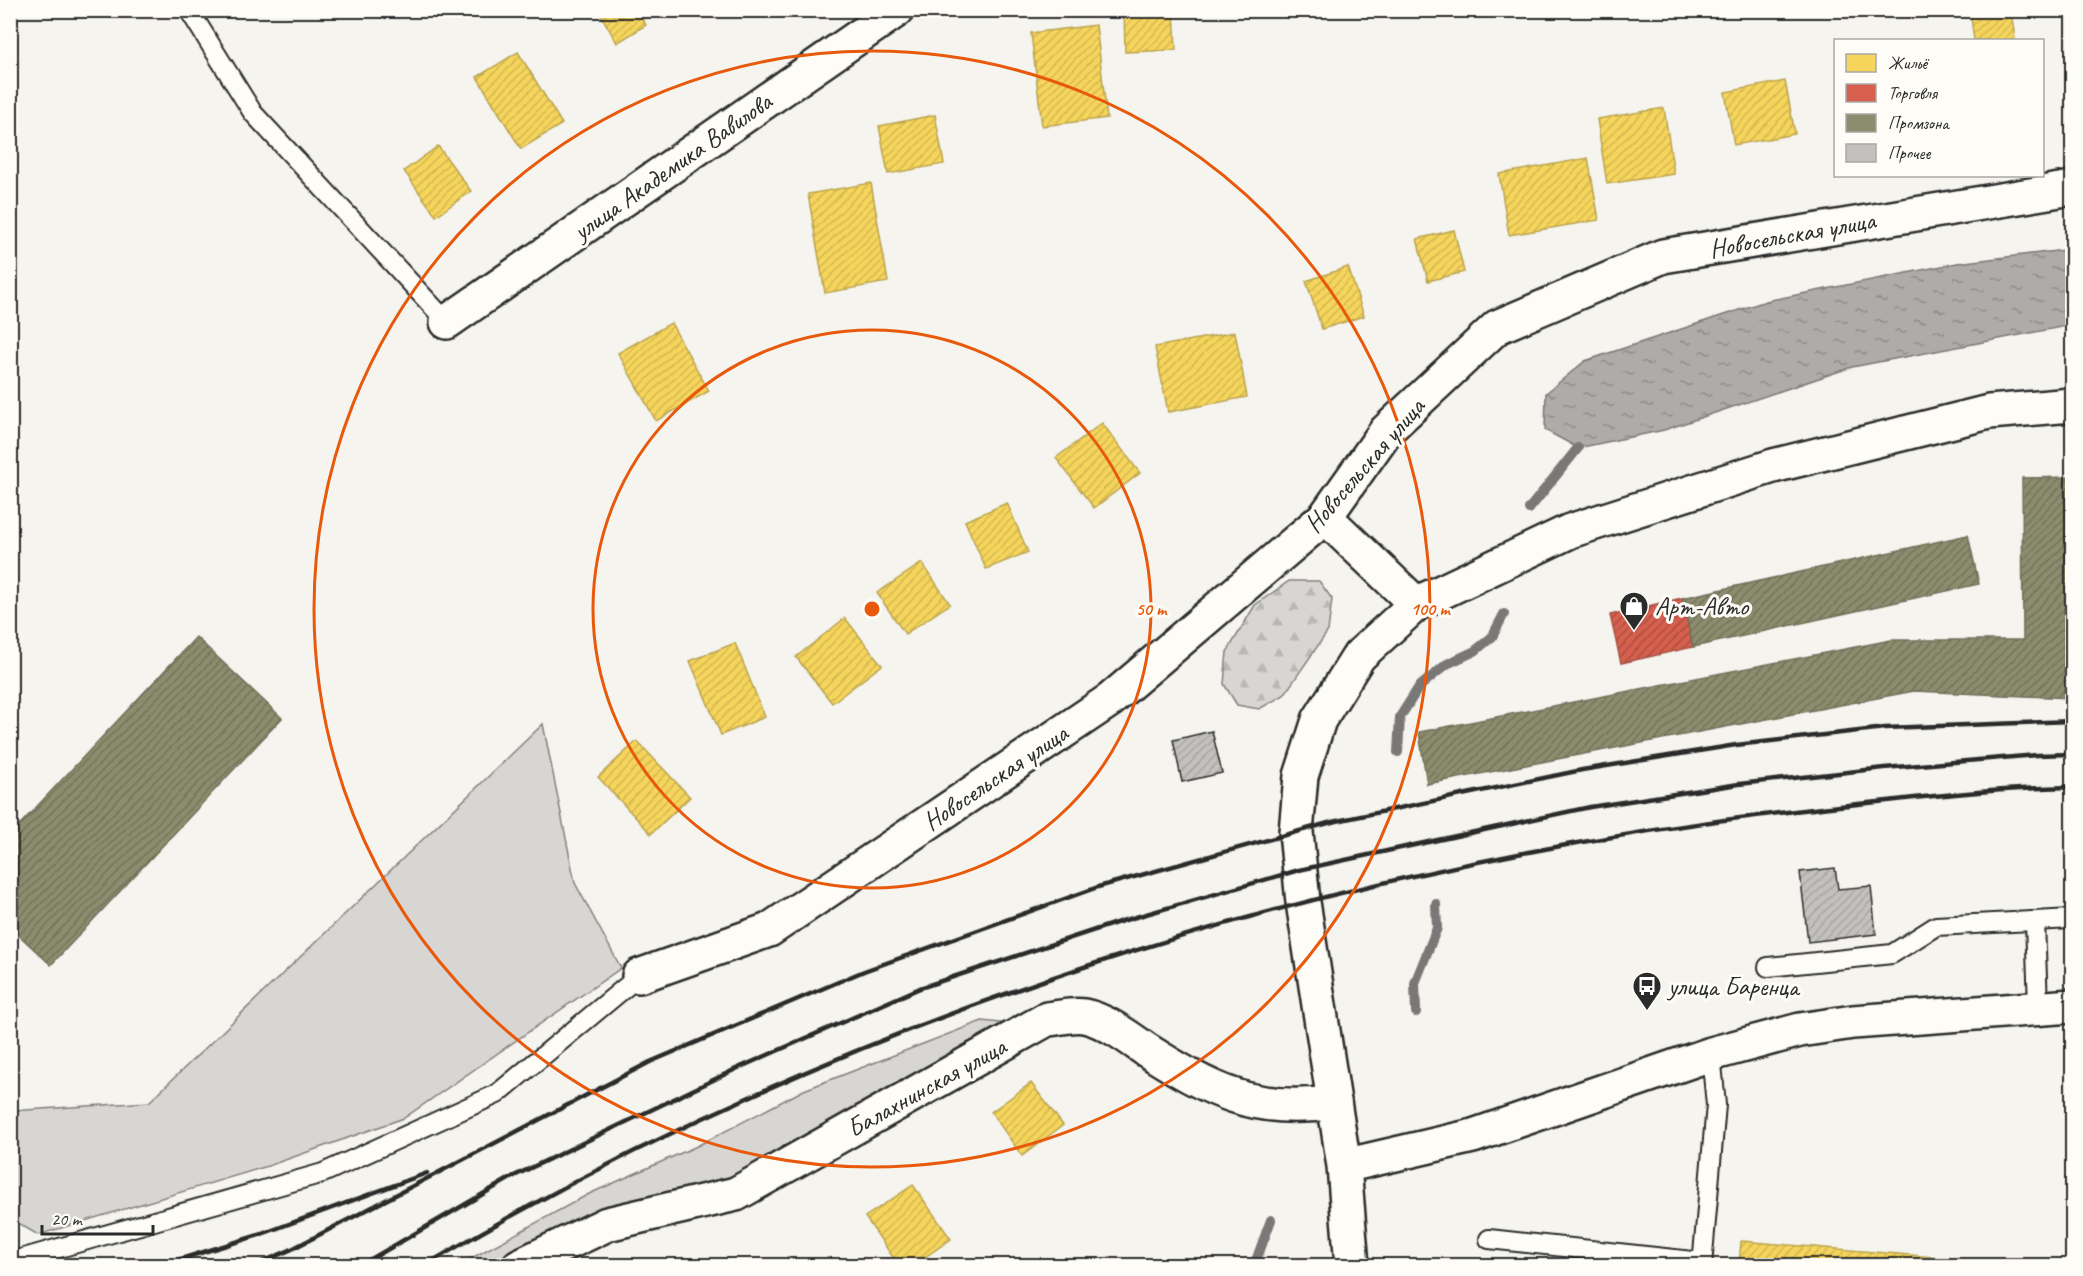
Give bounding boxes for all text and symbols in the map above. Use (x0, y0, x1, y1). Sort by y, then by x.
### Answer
legend (1834, 39, 2044, 177)
text: Жильё (1888, 52, 1930, 74)
text: Торговля (1888, 82, 1939, 104)
street label: улица Академика Вавилова (565, 84, 780, 249)
text: Промзона (1888, 112, 1950, 134)
text: Прочее (1888, 142, 1931, 164)
street label: Новосельская улица (1707, 203, 1879, 265)
street label: Новосельская улица (1297, 390, 1433, 539)
shop icon: Арт-Авто (1618, 590, 1650, 632)
place label: Арт-Авто (1655, 590, 1750, 623)
text: 50 m (1136, 598, 1168, 620)
text: 100 m (1411, 598, 1451, 620)
centre of rings (862, 599, 882, 619)
street label: Новосельская улица (917, 716, 1075, 838)
bus stop icon: улица Баренца (1631, 970, 1663, 1012)
place label: улица Баренца (1666, 970, 1801, 1003)
street label: Балахнинская улица (841, 1029, 1013, 1145)
scale bar (42, 1198, 153, 1236)
text: 20 m (51, 1208, 84, 1230)

